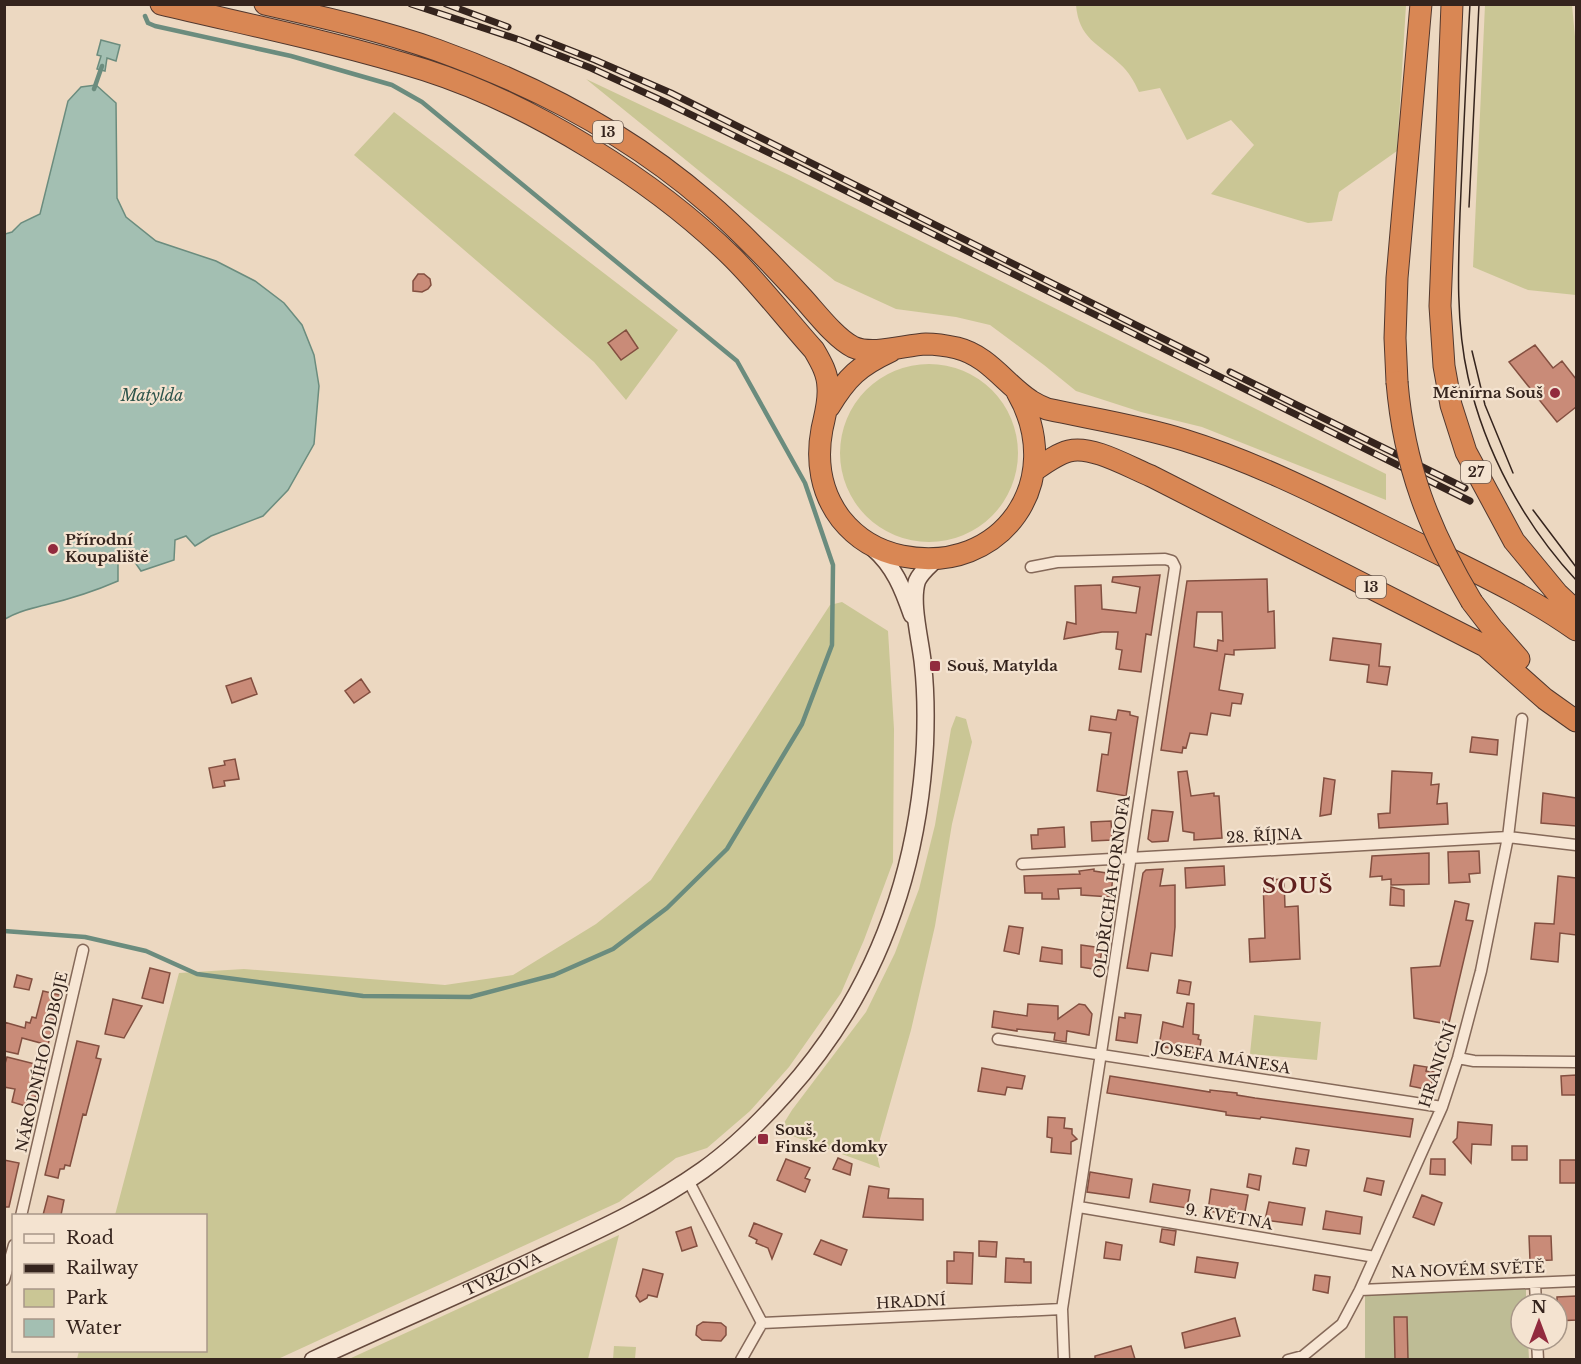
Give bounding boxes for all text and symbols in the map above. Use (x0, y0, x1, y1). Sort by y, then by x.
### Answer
road number: 13 (593, 121, 623, 143)
place label: Měnírna Souš (1433, 383, 1543, 402)
water label: Matylda (120, 385, 183, 405)
marker: Měnírna Souš (1548, 386, 1562, 400)
road number: 27 (1461, 461, 1491, 483)
place label: Přírodní Koupaliště (65, 530, 149, 566)
marker: Přírodní Koupaliště (46, 542, 60, 556)
road number: 13 (1356, 576, 1386, 598)
place label: Souš, Matylda (947, 656, 1058, 675)
marker: Souš, Matylda (928, 659, 942, 673)
street label: OLDŘICHA HORNOFA (1089, 794, 1134, 980)
street label: 28. ŘÍJNA (1226, 824, 1303, 847)
district label: SOUŠ (1262, 873, 1334, 899)
street label: NÁRODNÍHO ODBOJE (11, 970, 72, 1154)
street label: HRANIČNÍ (1415, 1020, 1460, 1110)
street label: JOSEFA MÁNESA (1150, 1037, 1292, 1078)
place label: Souš, Finské domky (775, 1120, 888, 1156)
marker: Souš, Finské domky (756, 1132, 770, 1146)
street label: 9. KVĚTNA (1184, 1199, 1275, 1234)
legend (12, 1214, 207, 1352)
text: Road (66, 1227, 114, 1249)
street label: TVRZOVA (461, 1248, 545, 1300)
text: Railway (66, 1257, 139, 1279)
street label: NA NOVÉM SVĚTĚ (1391, 1257, 1545, 1282)
text: Park (66, 1287, 108, 1309)
street label: HRADNÍ (875, 1290, 946, 1313)
north arrow (1509, 1292, 1569, 1352)
text: N (1531, 1297, 1547, 1317)
text: Water (65, 1317, 122, 1339)

